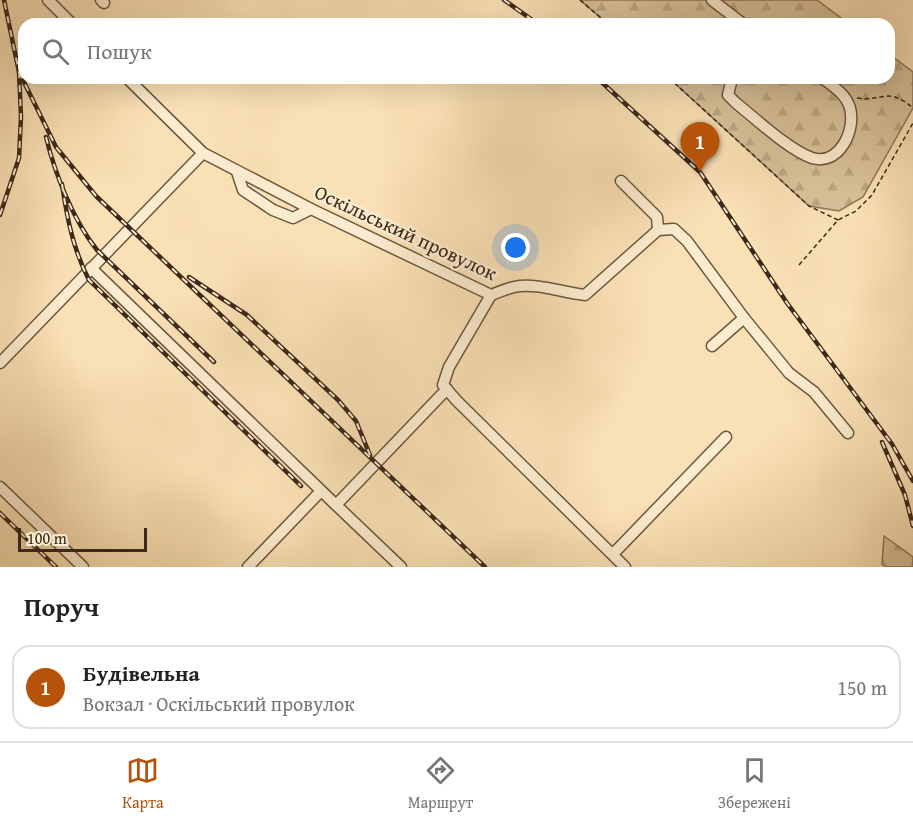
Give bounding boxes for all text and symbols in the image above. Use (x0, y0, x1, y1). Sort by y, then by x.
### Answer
search box (18, 18, 895, 84)
icon: search (39, 35, 72, 68)
text: Пошук (87, 35, 152, 67)
pin: 1 (680, 122, 720, 172)
street label: Оскільський провулок (310, 177, 503, 287)
your location (501, 233, 530, 262)
scale bar (18, 525, 147, 552)
text: 100 m (27, 526, 67, 550)
text: Поруч (24, 587, 99, 626)
text: Будівельна (83, 657, 200, 689)
text: 1 (40, 673, 51, 702)
text: 150 m (837, 673, 887, 702)
text: Вокзал · Оскільський провулок (83, 689, 355, 718)
tab: Карта (122, 754, 164, 814)
tab: Маршрут (408, 754, 473, 814)
tab: Збережені (718, 754, 791, 814)

